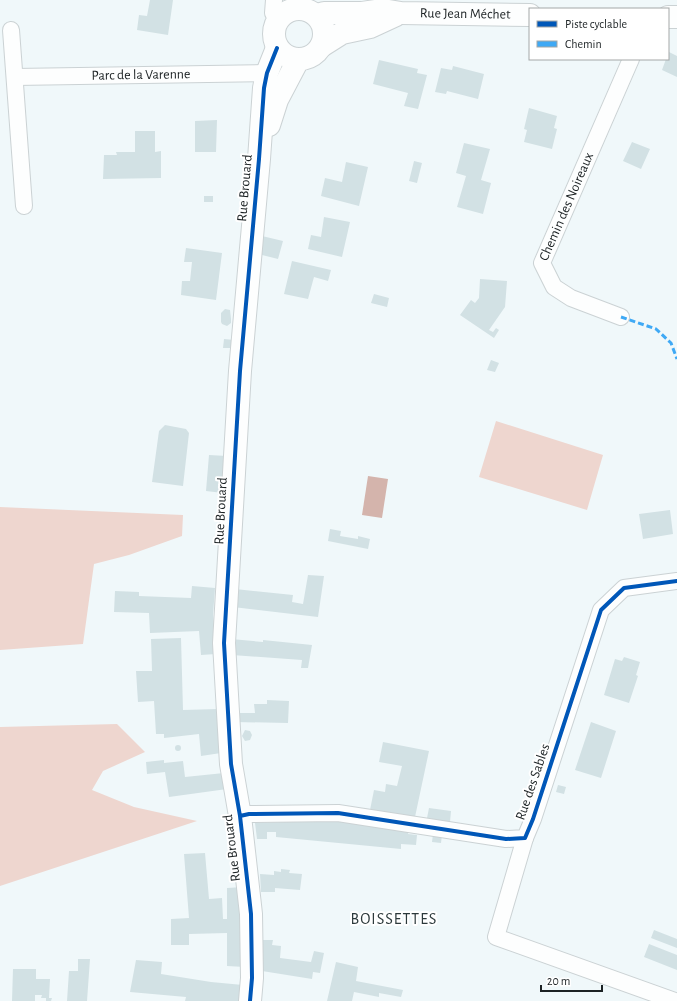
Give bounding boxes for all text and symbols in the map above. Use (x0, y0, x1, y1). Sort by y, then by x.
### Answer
street label: Rue Jean Méchet (420, 6, 511, 22)
legend (529, 8, 669, 60)
text: Piste cyclable (565, 18, 627, 31)
text: Chemin (565, 38, 602, 50)
street label: Parc de la Varenne (91, 67, 191, 83)
street label: Chemin des Noireaux (537, 150, 596, 263)
street label: Rue Brouard (235, 154, 255, 222)
street label: Rue Brouard (212, 477, 230, 545)
street label: Rue des Sables (513, 742, 553, 822)
street label: Rue Brouard (221, 814, 243, 882)
district label: BOISSETTES (351, 911, 437, 927)
scale bar (541, 967, 602, 993)
text: 20 m (547, 975, 570, 987)

